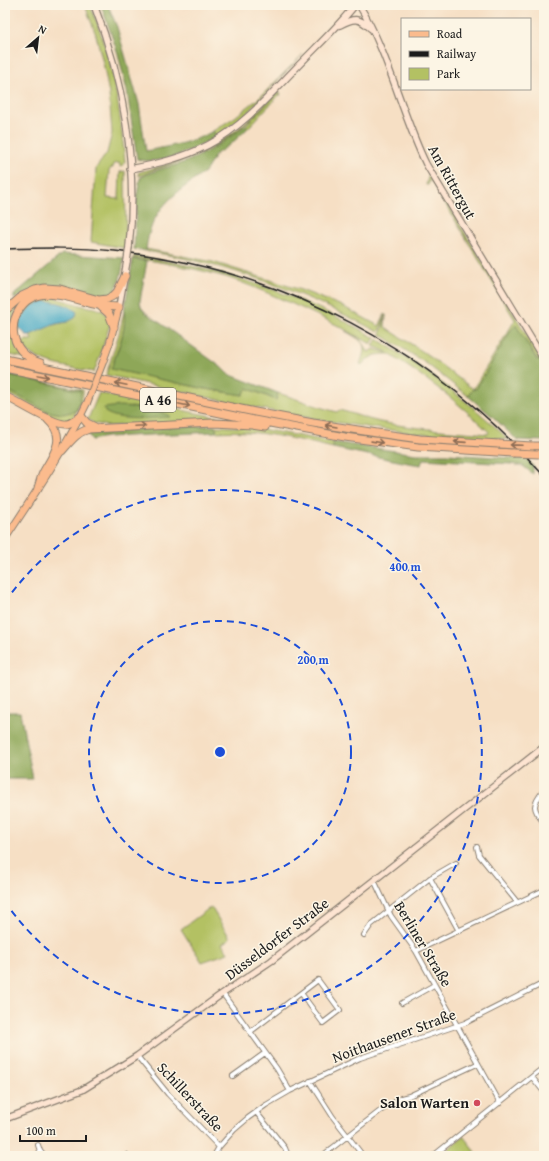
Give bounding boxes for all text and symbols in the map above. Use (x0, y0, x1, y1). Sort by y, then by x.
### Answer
north arrow (18, 18, 58, 58)
legend (401, 18, 531, 90)
text: N (36, 20, 50, 38)
text: Road (437, 25, 463, 42)
text: Railway (437, 45, 476, 62)
text: Park (437, 65, 461, 82)
street label: Am Rittergut (423, 141, 482, 223)
one-way arrow (36, 372, 49, 380)
one-way arrow (115, 379, 128, 387)
road number: A 46 (140, 388, 176, 412)
one-way arrow (177, 402, 190, 410)
one-way arrow (325, 422, 338, 430)
one-way arrow (133, 423, 146, 430)
one-way arrow (371, 438, 384, 445)
one-way arrow (454, 439, 467, 446)
one-way arrow (510, 441, 523, 449)
text: 400 m (389, 558, 422, 575)
text: 200 m (297, 651, 330, 668)
centre of rings (213, 745, 227, 759)
street label: Düsseldorfer Straße (220, 893, 333, 985)
street label: Berliner Straße (390, 897, 457, 991)
street label: Noithausener Straße (329, 1003, 459, 1068)
street label: Schillerstraße (153, 1057, 228, 1136)
place label: Salon Warten (380, 1092, 469, 1113)
marker: Salon Warten (472, 1098, 482, 1108)
scale bar (20, 1117, 86, 1143)
text: 100 m (26, 1122, 56, 1139)

